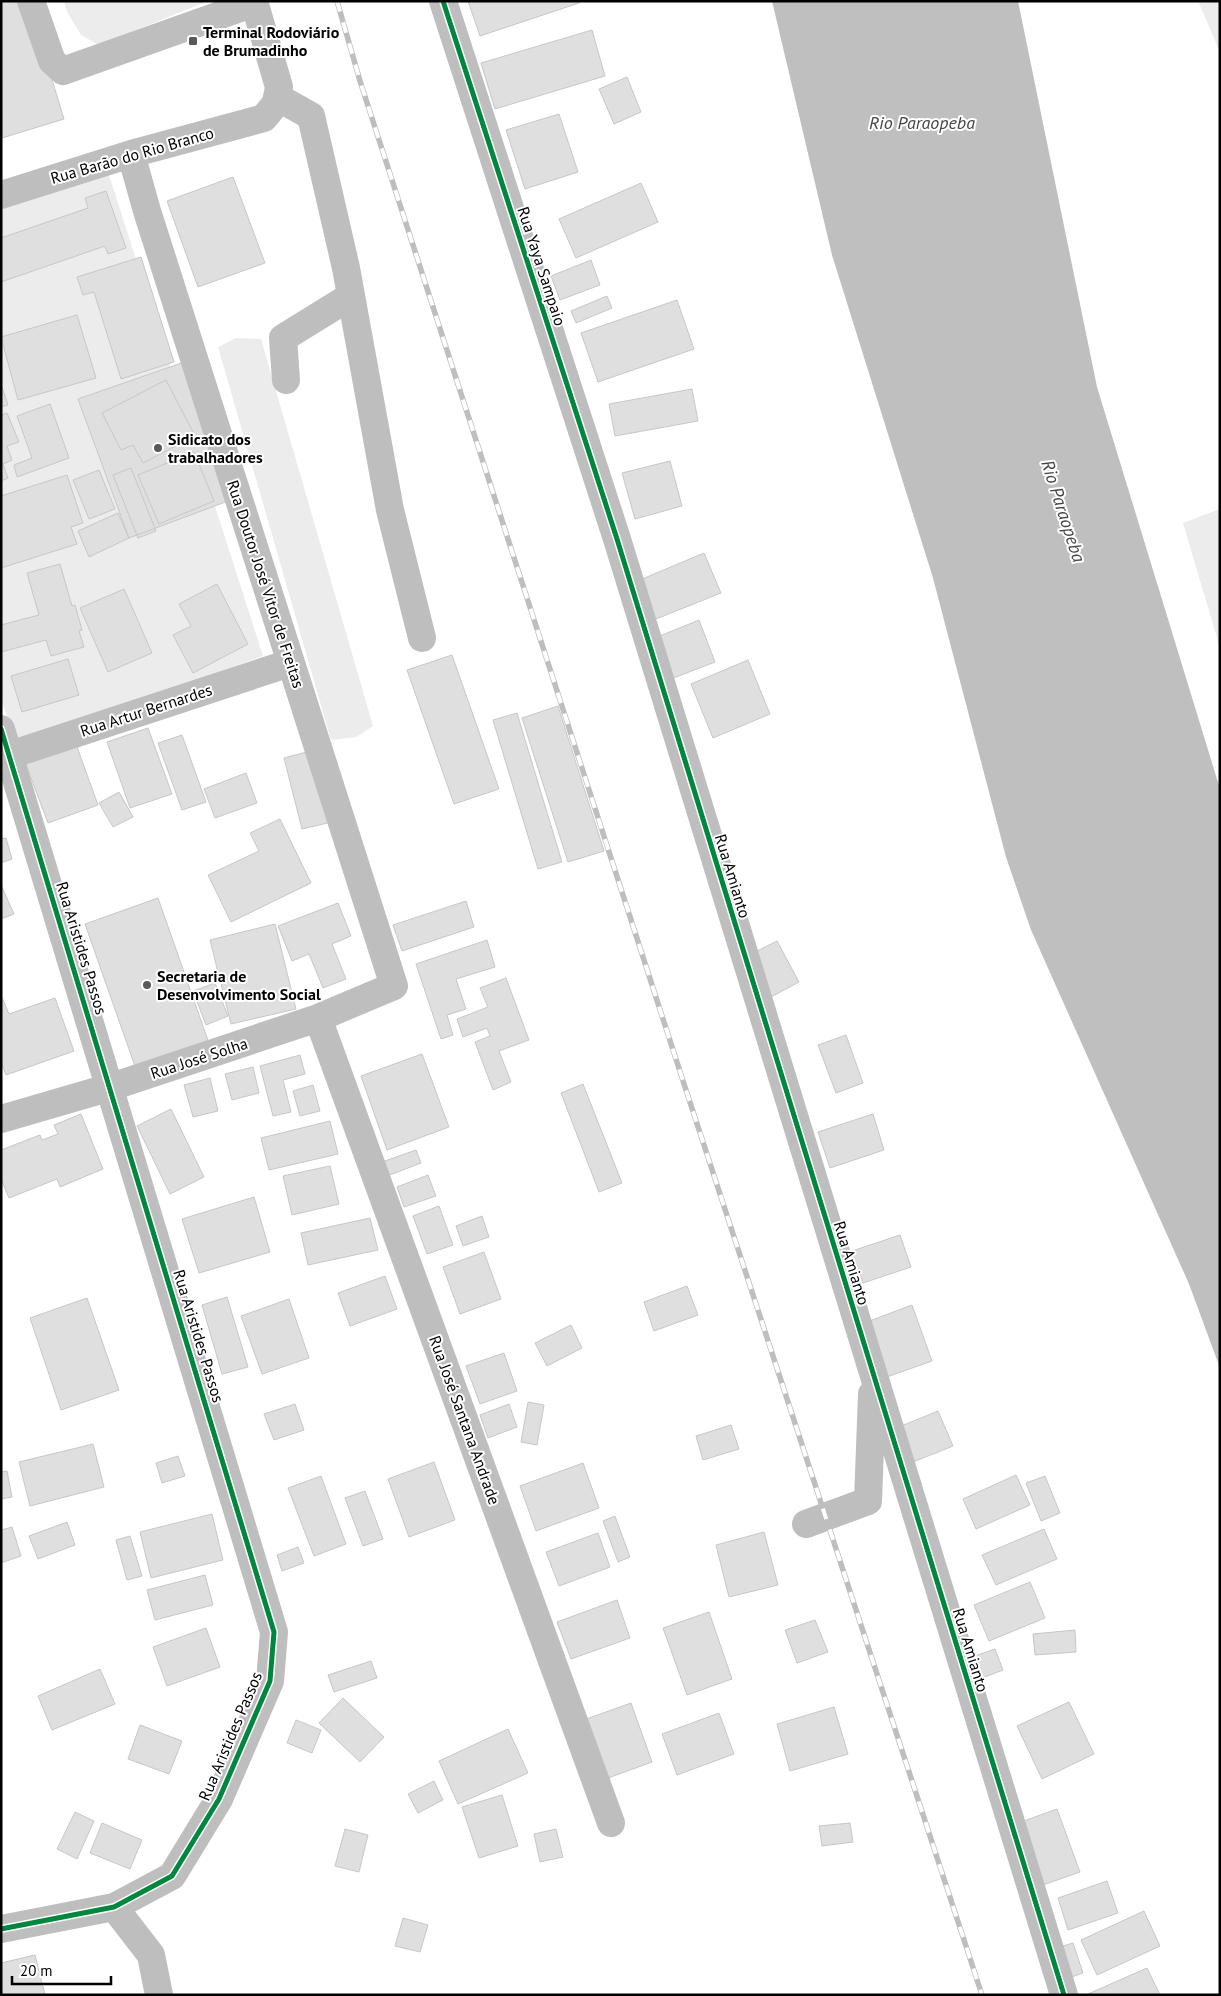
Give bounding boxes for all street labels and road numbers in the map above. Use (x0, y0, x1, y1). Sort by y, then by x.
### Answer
street label: Rua Barão do Rio Branco (48, 122, 216, 188)
street label: Rua Yaya Sampaio (513, 204, 571, 328)
street label: Rua Doutor José Vitor de Freitas (223, 478, 309, 691)
street label: Rua Artur Bernardes (78, 679, 215, 741)
street label: Rua Amianto (711, 832, 755, 920)
street label: Rua Aristides Passos (52, 879, 112, 1017)
street label: Rua José Solha (148, 1033, 250, 1083)
street label: Rua Amianto (830, 1219, 874, 1307)
street label: Rua Aristides Passos (169, 1267, 229, 1405)
street label: Rua José Santana Andrade (425, 1333, 505, 1507)
street label: Rua Amianto (949, 1606, 993, 1694)
street label: Rua Aristides Passos (194, 1668, 266, 1803)

